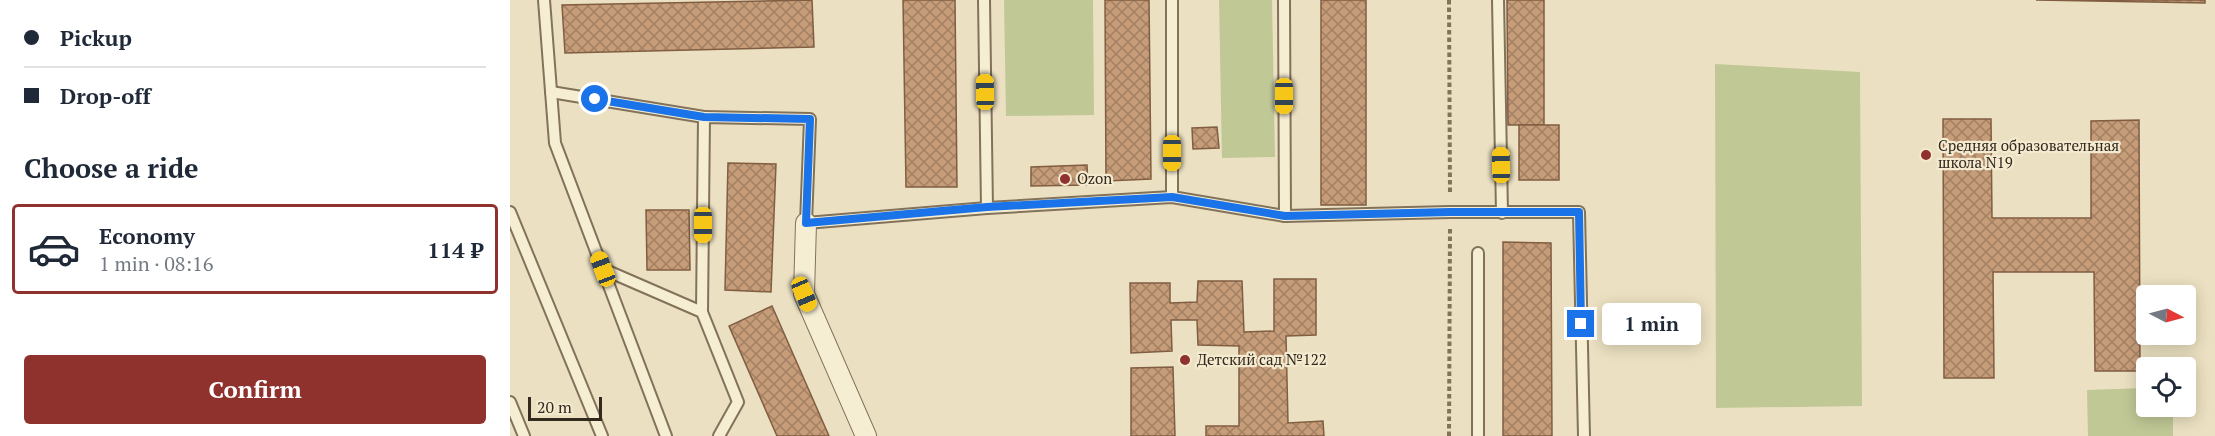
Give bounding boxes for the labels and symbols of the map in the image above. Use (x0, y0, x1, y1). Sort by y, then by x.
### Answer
car (976, 74, 994, 110)
car (1275, 78, 1293, 114)
route start (581, 85, 608, 112)
car (1163, 135, 1181, 171)
place label: Средняя образовательная школа N19 (1938, 135, 2119, 172)
car (1492, 147, 1510, 183)
marker: Средняя образовательная школа N19 (1919, 148, 1933, 162)
place label: Ozon (1077, 168, 1112, 188)
marker: Ozon (1058, 172, 1072, 186)
car (694, 207, 712, 243)
car (588, 249, 618, 289)
car (789, 274, 819, 314)
north arrow (2136, 285, 2196, 345)
callout: 1 min (1602, 303, 1701, 345)
route end (1567, 310, 1594, 337)
place label: Детский сад №122 (1197, 349, 1327, 369)
marker: Детский сад №122 (1178, 353, 1192, 367)
scale bar (528, 394, 602, 422)

